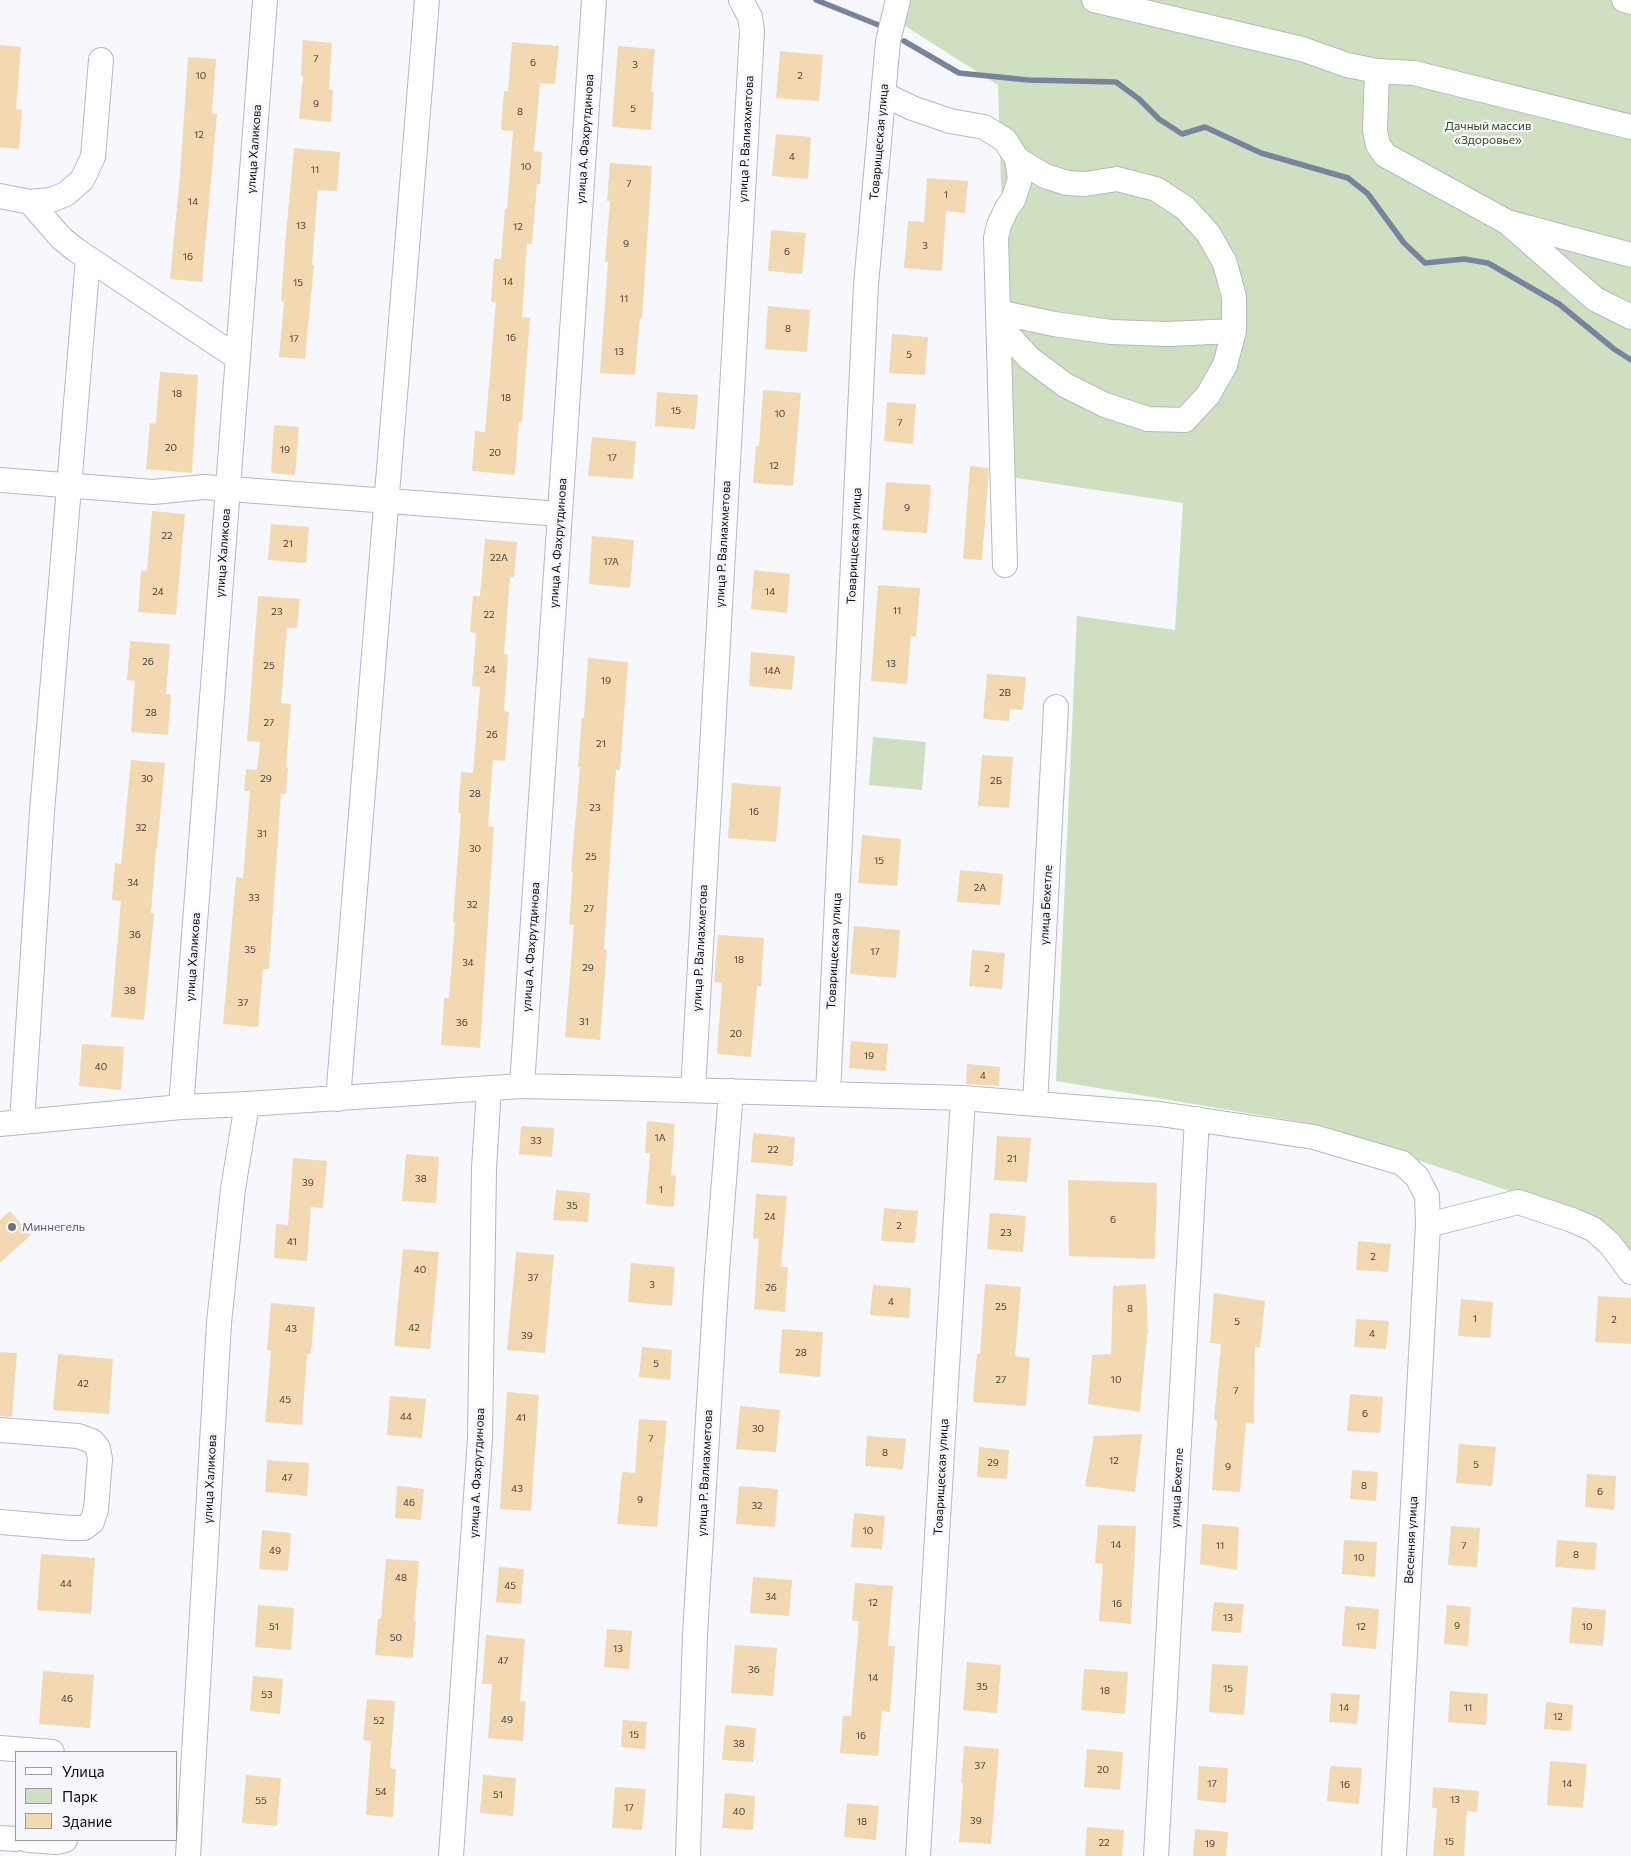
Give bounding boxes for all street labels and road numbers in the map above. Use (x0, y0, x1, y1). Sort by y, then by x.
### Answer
street label: улица А. Фахрутдинова (573, 73, 597, 205)
street label: улица Р. Валиахметова (735, 75, 757, 203)
street label: Товарищеская улица (867, 83, 891, 201)
street label: улица Халикова (244, 104, 264, 194)
street label: улица А. Фахрутдинова (546, 477, 570, 609)
street label: улица Р. Валиахметова (712, 480, 734, 608)
street label: Товарищеская улица (844, 487, 864, 605)
street label: улица Халикова (213, 508, 233, 598)
street label: улица Бехетле (1037, 865, 1055, 945)
street label: улица А. Фахрутдинова (519, 881, 543, 1013)
street label: улица Р. Валиахметова (689, 884, 711, 1012)
street label: Товарищеская улица (824, 892, 844, 1010)
street label: улица Халикова (183, 912, 203, 1002)
street label: улица А. Фахрутдинова (466, 1408, 488, 1538)
street label: улица Р. Валиахметова (694, 1409, 716, 1537)
street label: Товарищеская улица (931, 1418, 951, 1536)
street label: улица Халикова (200, 1434, 220, 1524)
street label: улица Бехетле (1168, 1448, 1186, 1528)
street label: Весенняя улица (1402, 1496, 1420, 1584)

